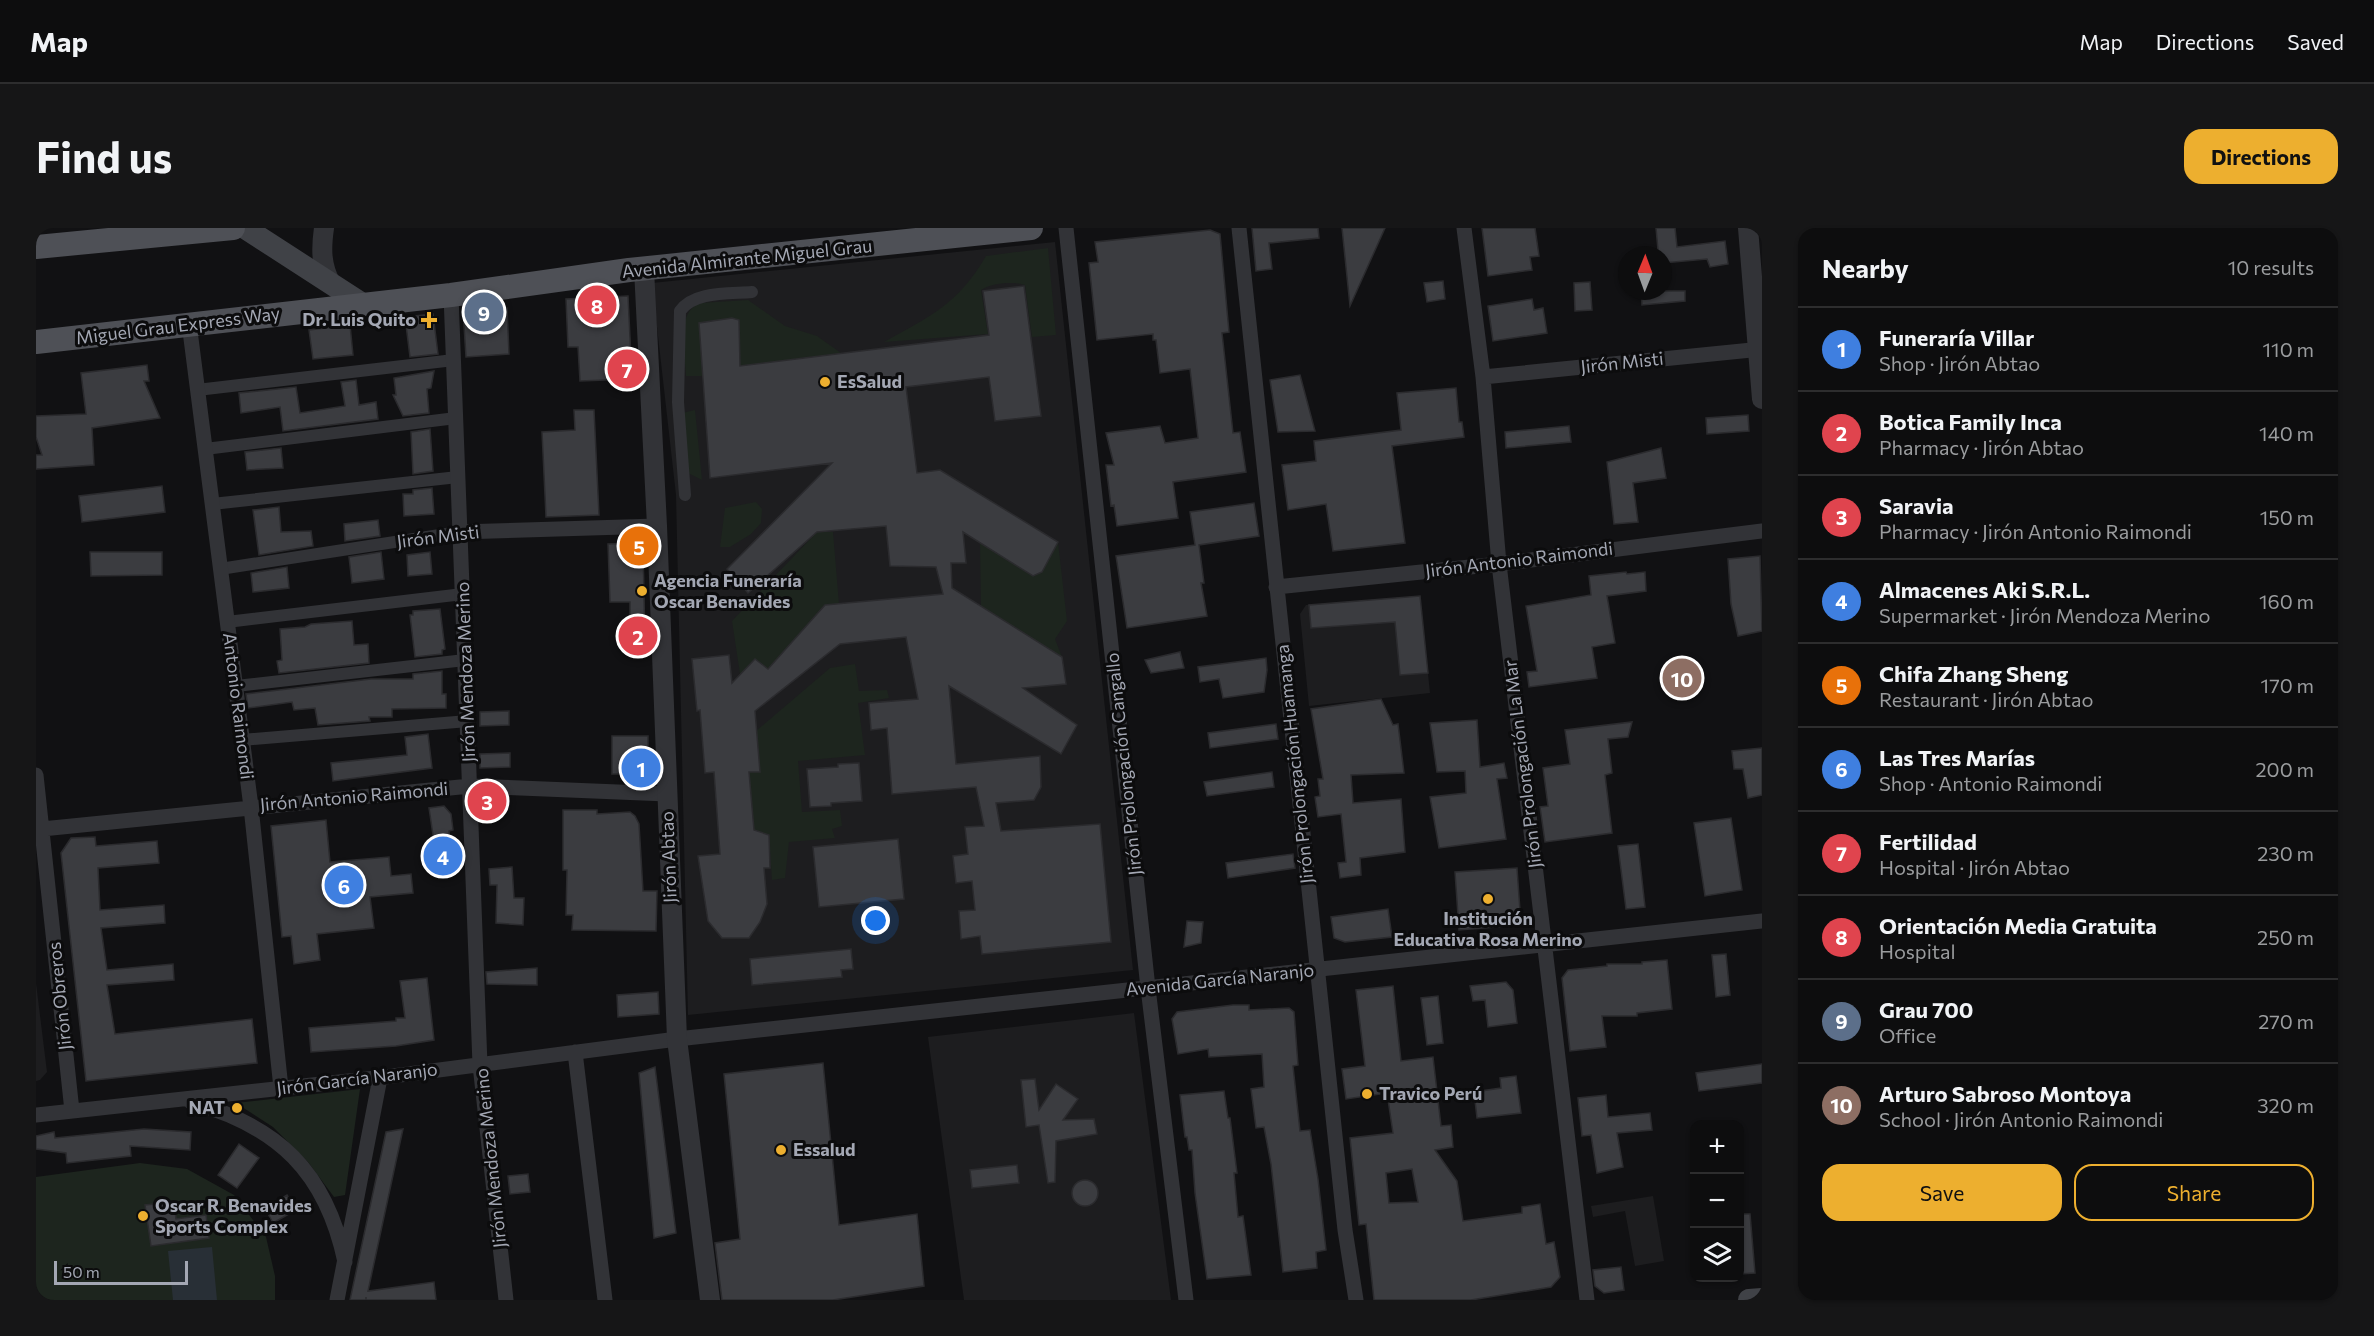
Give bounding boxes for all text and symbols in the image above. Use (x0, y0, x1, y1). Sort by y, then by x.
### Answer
text: Map (30, 24, 88, 58)
text: Map (2080, 29, 2123, 54)
text: Directions (2156, 29, 2254, 54)
text: Saved (2287, 29, 2344, 54)
button: Directions (2184, 129, 2338, 184)
text: Find us (36, 130, 172, 182)
street label: Avenida Almirante Miguel Grau (621, 234, 873, 282)
north arrow (1618, 246, 1672, 300)
text: Nearby (1822, 252, 1909, 283)
text: 10 results (2228, 255, 2314, 279)
pin: 8 (578, 282, 616, 328)
pin: 9 (464, 290, 504, 334)
street label: Miguel Grau Express Way (75, 302, 281, 348)
place label: Dr. Luis Quito (302, 308, 416, 330)
marker: Dr. Luis Quito (420, 311, 438, 329)
text: Funeraría Villar (1879, 324, 2034, 351)
text: 1 (1837, 337, 1846, 361)
text: 110 m (2263, 337, 2314, 361)
pin: 7 (608, 346, 646, 392)
street label: Jirón Misti (1579, 347, 1664, 377)
text: Shop · Jirón Abtao (1879, 351, 2040, 375)
place label: EsSalud (837, 370, 902, 392)
marker: EsSalud (818, 375, 832, 389)
text: Botica Family Inca (1879, 408, 2062, 435)
text: 2 (1836, 421, 1847, 445)
text: 140 m (2259, 421, 2314, 445)
text: Pharmacy · Jirón Abtao (1879, 435, 2084, 459)
text: Saravia (1879, 492, 1954, 519)
text: 3 (1836, 505, 1847, 529)
text: 150 m (2260, 505, 2314, 529)
text: Pharmacy · Jirón Antonio Raimondi (1879, 519, 2192, 543)
street label: Jirón Misti (395, 520, 481, 552)
pin: 5 (620, 524, 658, 568)
street label: Jirón Antonio Raimondi (1424, 537, 1614, 581)
place label: Agencia Funeraría Oscar Benavides (654, 569, 802, 612)
text: Almacenes Aki S.R.L. (1879, 576, 2090, 603)
street label: Jirón Mendoza Merino (451, 581, 479, 763)
marker: Agencia Funeraría Oscar Benavides (635, 584, 649, 598)
text: 4 (1835, 589, 1848, 613)
text: 160 m (2259, 589, 2314, 613)
text: Supermarket · Jirón Mendoza Merino (1879, 603, 2210, 627)
pin: 2 (618, 614, 658, 658)
street label: Antonio Raimondi (219, 631, 259, 781)
street label: Jirón Prolongación Huamanga (1271, 643, 1318, 885)
street label: Jirón Prolongación Cangallo (1100, 652, 1146, 877)
pin: 10 (1662, 656, 1702, 700)
street label: Jirón Prolongación La Mar (1498, 659, 1546, 870)
text: Chifa Zhang Sheng (1879, 660, 2068, 687)
text: 5 (1836, 673, 1847, 697)
text: 170 m (2261, 673, 2314, 697)
text: Restaurant · Jirón Abtao (1879, 687, 2093, 711)
text: Las Tres Marías (1879, 744, 2035, 771)
pin: 1 (622, 746, 660, 790)
text: 6 (1835, 757, 1848, 781)
text: 200 m (2256, 757, 2314, 781)
text: Shop · Antonio Raimondi (1879, 771, 2103, 795)
street label: Jirón Antonio Raimondi (259, 777, 449, 815)
pin: 3 (468, 778, 506, 824)
street label: Jirón Abtao (655, 811, 681, 903)
text: Fertilidad (1879, 828, 1977, 855)
pin: 4 (424, 834, 462, 878)
text: 7 (1836, 841, 1847, 865)
text: 230 m (2257, 841, 2314, 865)
text: Hospital · Jirón Abtao (1879, 855, 2070, 879)
pin: 6 (324, 862, 364, 908)
marker: Institución Educativa Rosa Merino (1481, 892, 1495, 906)
your location (861, 906, 890, 935)
place label: Institución Educativa Rosa Merino (1394, 907, 1583, 950)
text: Orientación Media Gratuita (1879, 912, 2157, 939)
text: 8 (1835, 925, 1848, 949)
text: 250 m (2257, 925, 2314, 949)
text: Hospital (1879, 939, 1956, 963)
street label: Jirón Obreros (42, 941, 76, 1051)
street label: Avenida García Naranjo (1125, 958, 1315, 1000)
text: Grau 700 (1879, 996, 1973, 1023)
text: 9 (1835, 1009, 1848, 1033)
text: 270 m (2258, 1009, 2314, 1033)
text: Office (1879, 1023, 1936, 1047)
street label: Jirón García Naranjo (275, 1057, 439, 1099)
street label: Jirón Mendoza Merino (470, 1067, 510, 1249)
text: Arturo Sabroso Montoya (1879, 1080, 2131, 1107)
place label: Travico Perú (1379, 1082, 1482, 1104)
marker: Travico Perú (1360, 1087, 1374, 1101)
text: 10 (1830, 1093, 1853, 1117)
text: 320 m (2257, 1093, 2314, 1117)
place label: NAT (188, 1096, 225, 1118)
marker: NAT (230, 1101, 244, 1115)
text: School · Jirón Antonio Raimondi (1879, 1107, 2163, 1131)
map controls (1690, 1120, 1744, 1282)
button: + (1690, 1120, 1744, 1174)
place label: Essalud (793, 1138, 856, 1160)
marker: Essalud (774, 1143, 788, 1157)
button: Save (1822, 1164, 2062, 1221)
button: Share (2074, 1164, 2314, 1221)
button: − (1690, 1174, 1744, 1228)
place label: Oscar R. Benavides Sports Complex (155, 1194, 312, 1237)
marker: Oscar R. Benavides Sports Complex (136, 1209, 150, 1223)
button: layers (1690, 1228, 1744, 1282)
scale bar (54, 1258, 188, 1286)
text: 50 m (63, 1262, 100, 1281)

